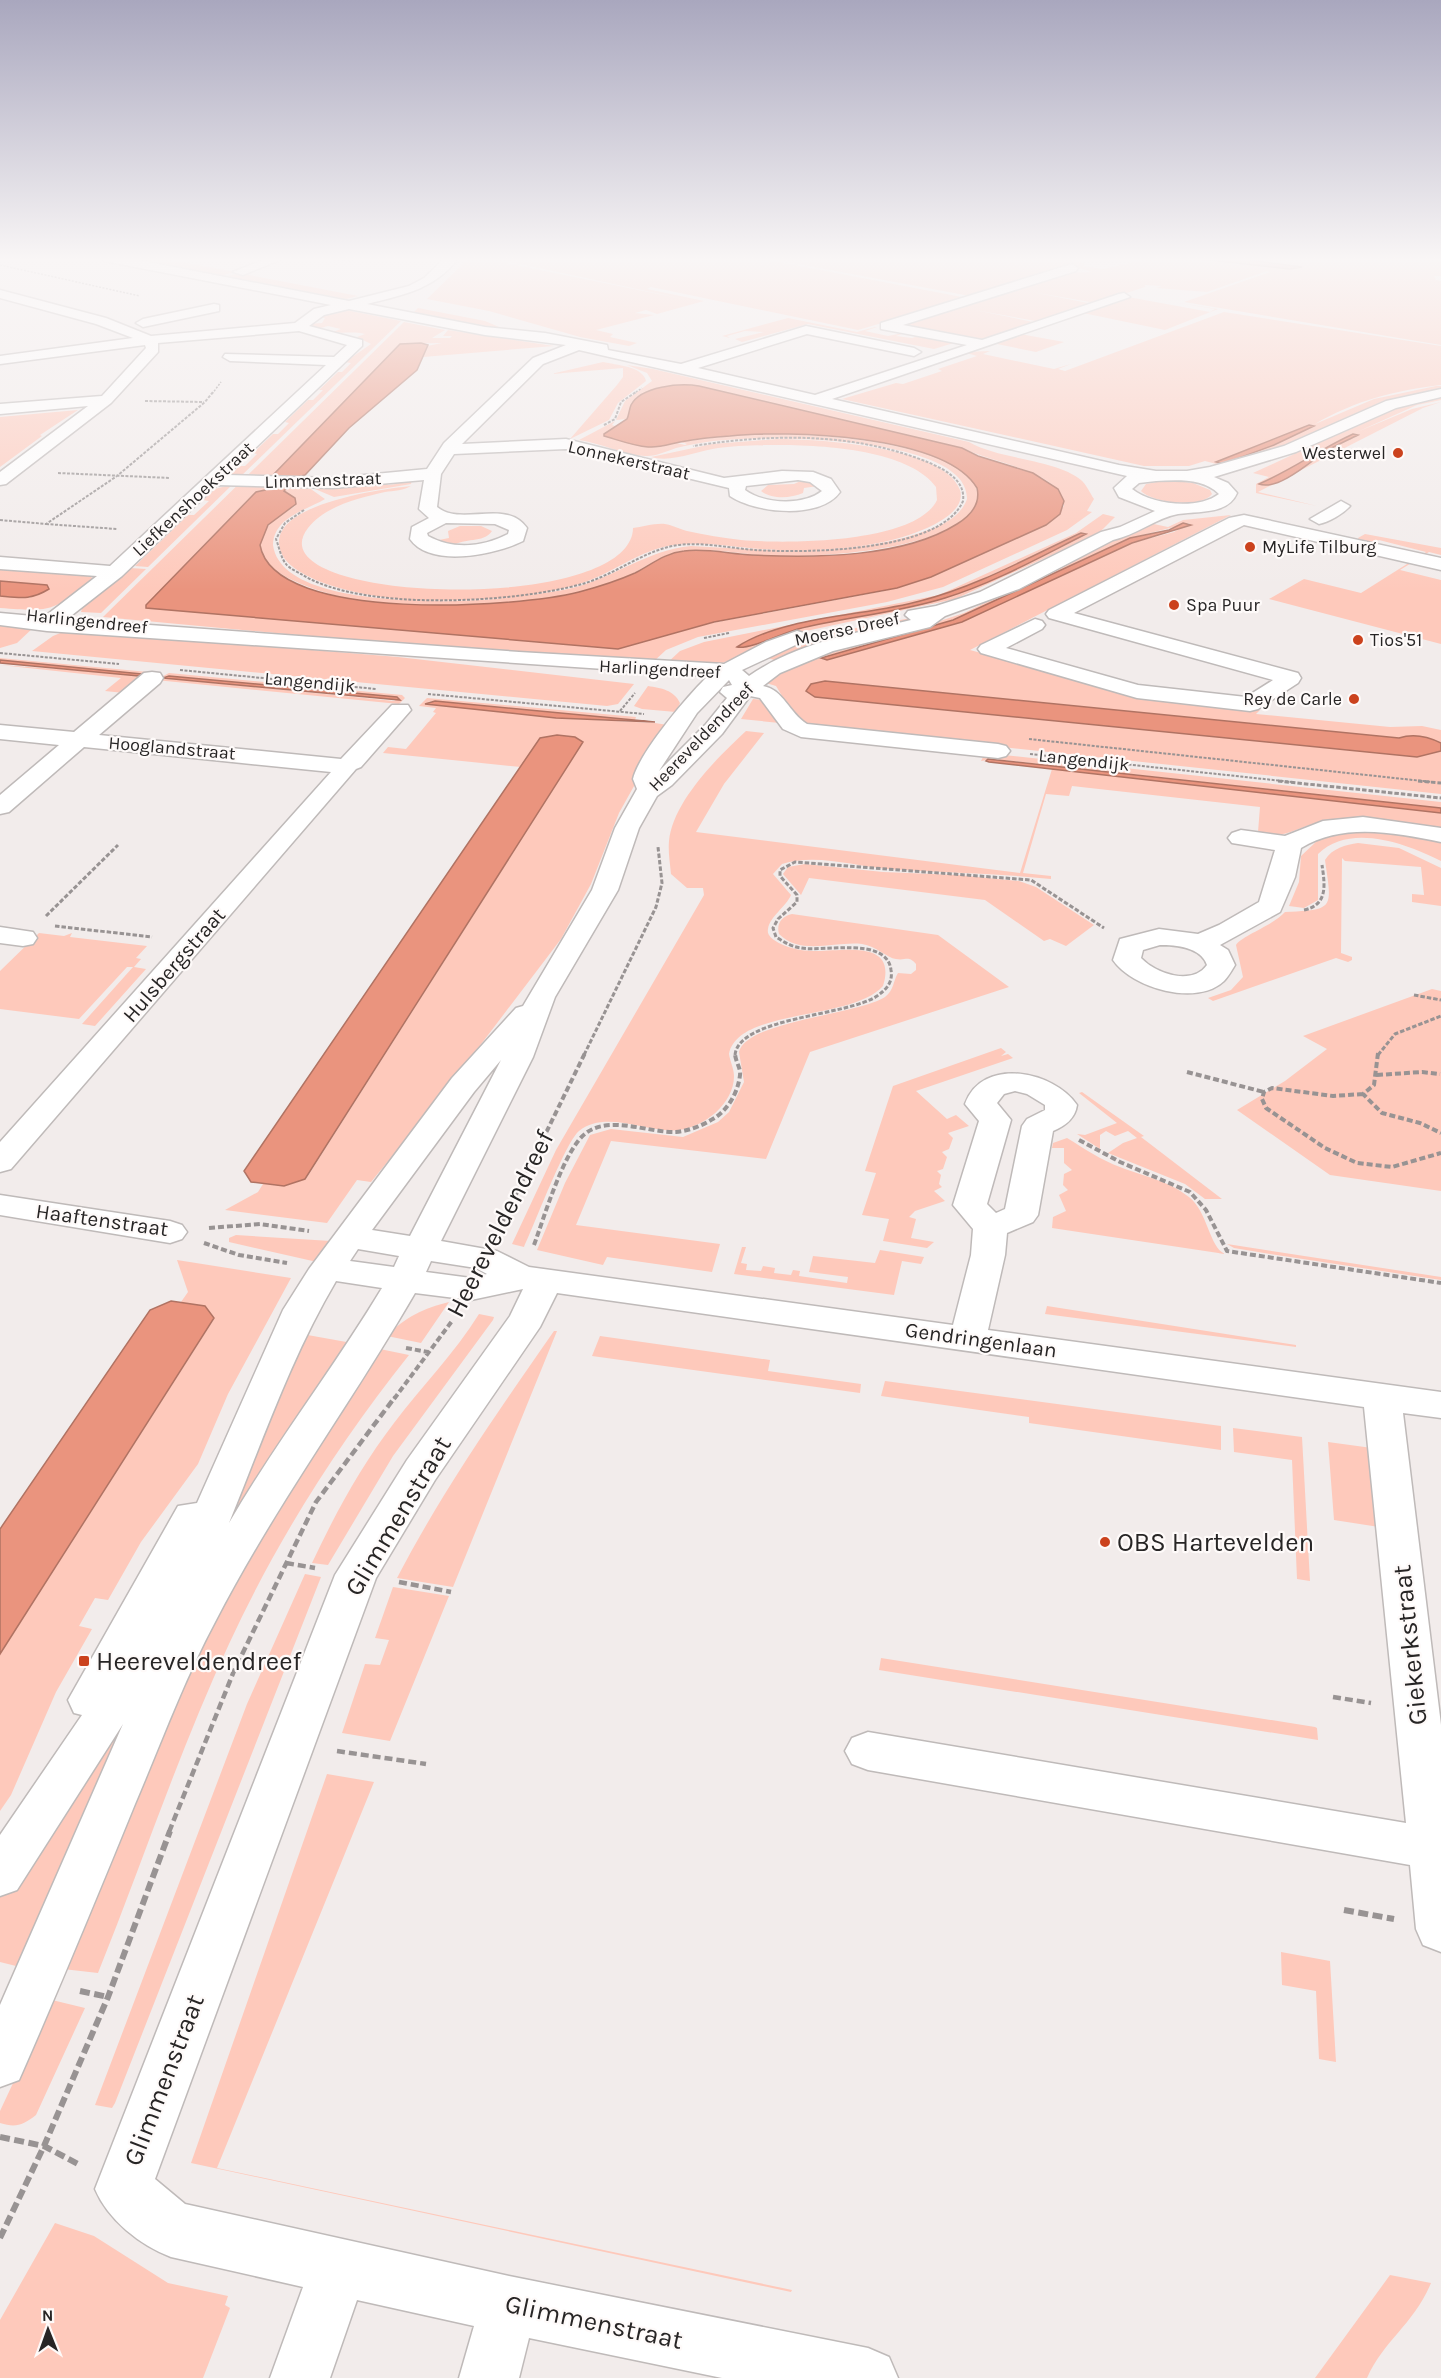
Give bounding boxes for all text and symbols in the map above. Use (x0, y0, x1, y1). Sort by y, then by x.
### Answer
street label: Lonnekerstraat (566, 435, 692, 485)
street label: Liefkenshoekstraat (128, 437, 259, 561)
place label: Westerwel (1302, 442, 1386, 464)
marker: Westerwel (1391, 446, 1405, 460)
street label: Limmenstraat (264, 467, 382, 493)
place label: MyLife Tilburg (1262, 536, 1376, 558)
marker: MyLife Tilburg (1243, 540, 1257, 554)
place label: Spa Puur (1186, 594, 1260, 616)
marker: Spa Puur (1167, 598, 1181, 612)
street label: Harlingendreef (25, 604, 150, 638)
street label: Moerse Dreef (792, 607, 902, 651)
place label: Tios'51 (1370, 629, 1422, 651)
marker: Tios'51 (1351, 633, 1365, 647)
street label: Harlingendreef (599, 655, 722, 683)
street label: Langendijk (264, 667, 356, 697)
street label: Heereveldendreef (644, 678, 759, 796)
place label: Rey de Carle (1243, 688, 1342, 710)
marker: Rey de Carle (1347, 692, 1361, 706)
street label: Hooglandstraat (107, 731, 237, 765)
street label: Langendijk (1037, 744, 1131, 776)
street label: Hulsbergstraat (118, 903, 230, 1027)
street label: Heereveldendreef (440, 1124, 561, 1323)
street label: Haaftenstraat (34, 1199, 170, 1241)
street label: Gendringenlaan (904, 1317, 1058, 1363)
street label: Glimmenstraat (338, 1430, 458, 1601)
place label: OBS Hartevelden (1117, 1527, 1314, 1558)
marker: OBS Hartevelden (1098, 1535, 1112, 1549)
street label: Giekerkstraat (1386, 1563, 1434, 1727)
place label: Heereveldendreef (96, 1646, 302, 1677)
marker: Heereveldendreef (77, 1654, 91, 1668)
street label: Glimmenstraat (117, 1990, 211, 2170)
street label: Glimmenstraat (502, 2288, 686, 2356)
north arrow (18, 2300, 78, 2360)
text: N (42, 2306, 54, 2325)

